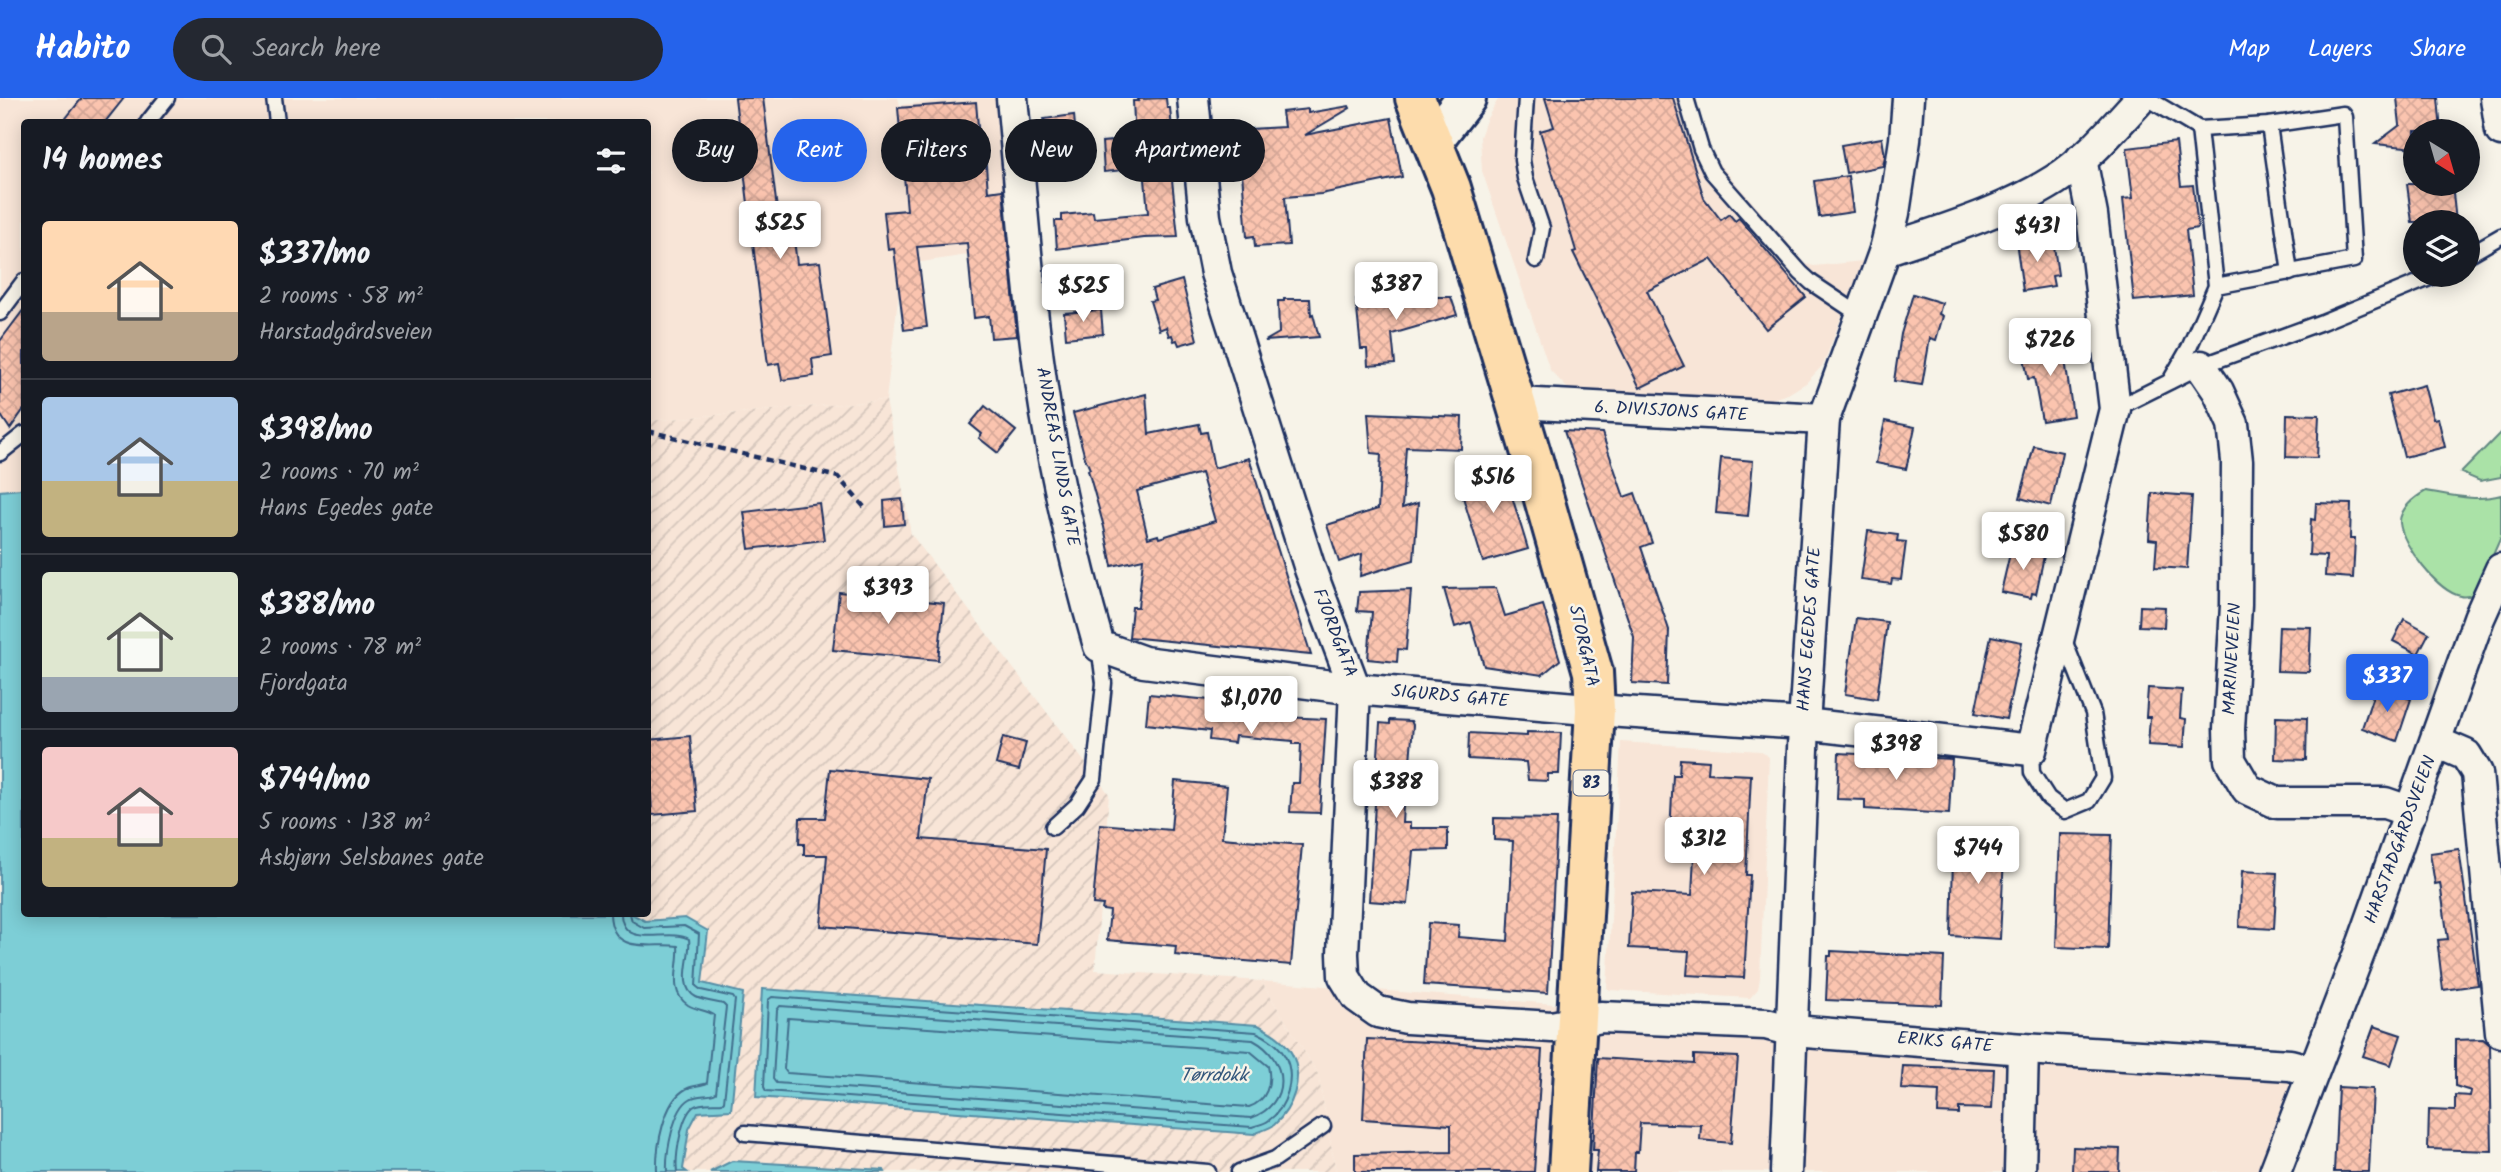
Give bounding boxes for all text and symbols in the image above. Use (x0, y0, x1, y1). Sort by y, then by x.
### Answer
search box (173, 18, 663, 81)
text: Habito (35, 23, 131, 76)
text: Search here (253, 28, 381, 70)
icon: search (197, 30, 235, 68)
text: Map (2228, 30, 2270, 69)
text: Layers (2308, 30, 2372, 69)
text: Share (2410, 30, 2466, 69)
chip: Buy (672, 119, 758, 182)
chip: Rent (772, 119, 867, 182)
chip: Filters (881, 119, 991, 182)
chip: New (1005, 119, 1097, 182)
chip: Apartment (1111, 119, 1265, 182)
north arrow (2403, 119, 2480, 196)
map controls (2403, 119, 2480, 287)
text: 14 homes (42, 137, 163, 185)
icon: filters (592, 142, 630, 180)
pin: $525 (739, 202, 821, 261)
pin: $431 (1996, 204, 2078, 264)
text: $525 (755, 206, 805, 242)
text: $431 (2014, 209, 2060, 245)
button: layers (2403, 210, 2480, 287)
text: $337/mo (259, 231, 370, 279)
icon: home (98, 249, 182, 333)
pin: $387 (1355, 262, 1437, 322)
pin: $525 (1042, 264, 1124, 324)
text: $387 (1371, 267, 1421, 303)
text: $525 (1058, 269, 1108, 305)
text: 2 rooms · 58 m² (259, 279, 423, 315)
text: Harstadgårdsveien (259, 315, 433, 351)
pin: $726 (2009, 318, 2091, 378)
text: $726 (2025, 323, 2075, 359)
street label: ANDREAS LINDS GATE (1027, 365, 1087, 549)
street label: 6. DIVISJONS GATE (1593, 393, 1749, 431)
text: $398/mo (259, 407, 373, 455)
icon: home (98, 425, 182, 509)
text: 2 rooms · 70 m² (259, 455, 419, 491)
pin: $516 (1452, 456, 1534, 515)
text: $516 (1471, 460, 1515, 496)
text: Hans Egedes gate (259, 491, 433, 527)
pin: $580 (1982, 512, 2064, 572)
text: $580 (1998, 517, 2048, 553)
street label: HANS EGEDES GATE (1790, 545, 1830, 712)
pin: $393 (847, 566, 929, 626)
text: $393 (863, 571, 913, 607)
text: $388/mo (259, 582, 375, 630)
street label: FJORDGATA (1304, 584, 1364, 682)
icon: home (98, 600, 182, 684)
street label: STORGATA (1560, 602, 1607, 690)
street label: MARINEVEIEN (2216, 602, 2250, 716)
text: 2 rooms · 78 m² (259, 630, 421, 666)
pin: $337 (2346, 654, 2428, 714)
text: $337 (2362, 659, 2412, 695)
text: Fjordgata (259, 666, 348, 702)
pin: $1,070 (1194, 676, 1308, 736)
street label: SIGURDS GATE (1390, 677, 1510, 717)
text: $1,070 (1220, 681, 1282, 717)
pin: $398 (1855, 722, 1937, 782)
text: $398 (1870, 727, 1922, 763)
street label: HARSTADGÅRDSVEIEN (2357, 752, 2445, 928)
text: $744/mo (259, 757, 370, 805)
pin: $388 (1355, 760, 1437, 820)
text: $388 (1369, 765, 1423, 801)
road number: 83 (1574, 770, 1608, 796)
icon: home (98, 775, 182, 859)
text: 5 rooms · 138 m² (259, 805, 430, 841)
pin: $312 (1663, 818, 1745, 877)
text: $312 (1681, 822, 1727, 858)
pin: $744 (1937, 826, 2019, 886)
text: $744 (1953, 831, 2003, 867)
text: Asbjørn Selsbanes gate (259, 841, 484, 877)
street label: ERIKS GATE (1896, 1024, 1995, 1062)
water label: Tørrdokk (1180, 1061, 1251, 1091)

